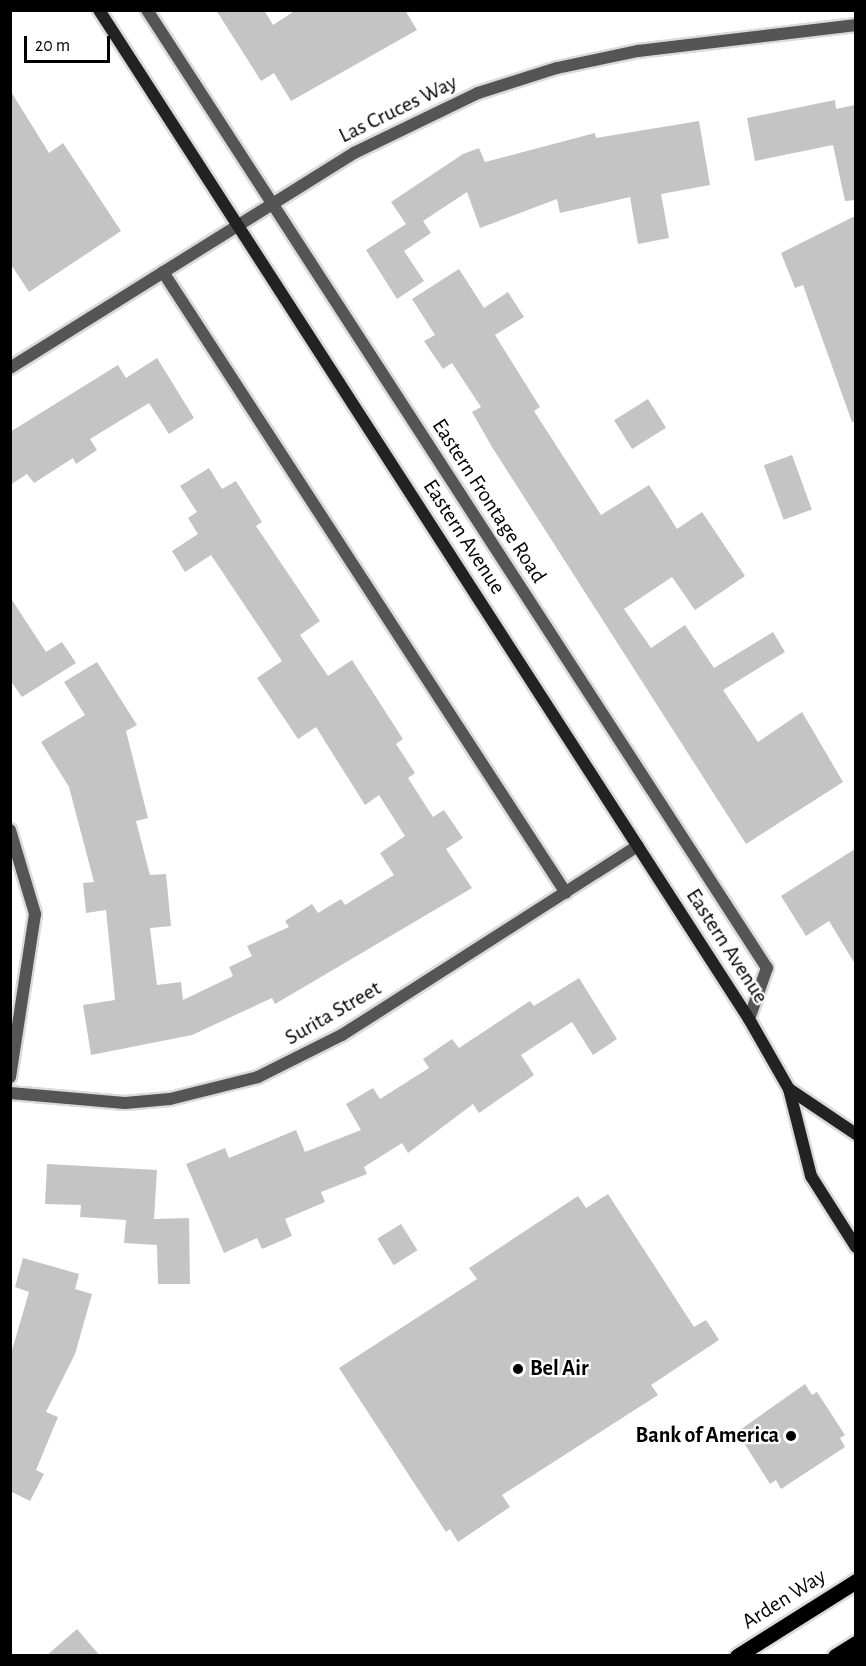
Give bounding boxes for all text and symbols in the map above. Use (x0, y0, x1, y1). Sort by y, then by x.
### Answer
scale bar (27, 24, 112, 62)
text: 20 m (35, 37, 70, 55)
street label: Las Cruces Way (334, 69, 462, 149)
street label: Eastern Frontage Road (426, 414, 552, 588)
street label: Eastern Avenue (417, 475, 511, 599)
street label: Eastern Avenue (680, 884, 774, 1008)
street label: Surita Street (280, 975, 386, 1051)
place label: Bel Air (530, 1356, 589, 1382)
marker: Bel Air (511, 1362, 525, 1376)
place label: Bank of America (636, 1423, 779, 1449)
marker: Bank of America (784, 1429, 798, 1443)
street label: Arden Way (737, 1563, 831, 1635)

